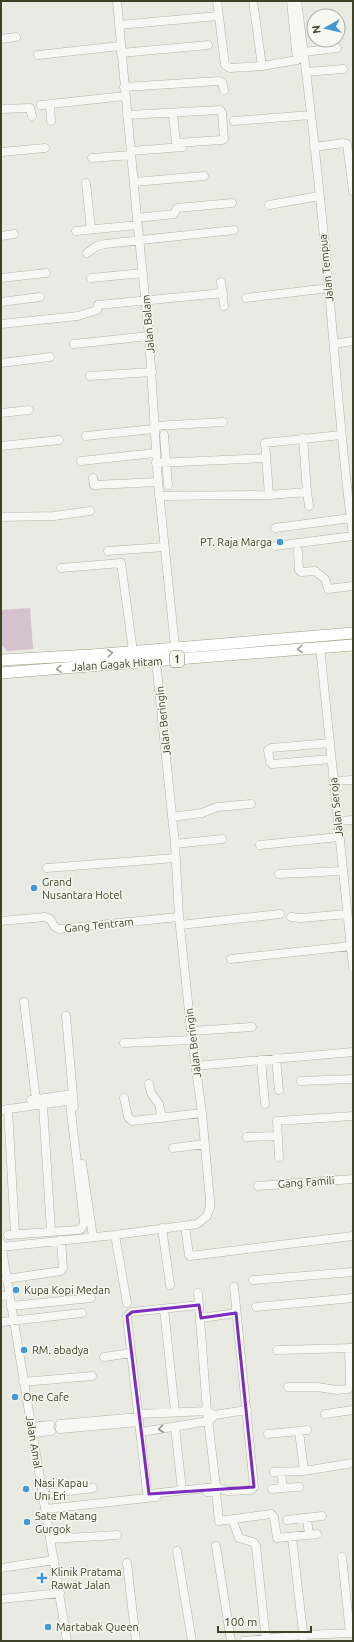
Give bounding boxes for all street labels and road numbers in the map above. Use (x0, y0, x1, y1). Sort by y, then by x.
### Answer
street label: Jalan Tempua (316, 234, 336, 302)
street label: Jalan Balam (139, 294, 157, 354)
road number: 1 (170, 651, 184, 667)
street label: Jalan Gagak Hitam (71, 655, 163, 673)
street label: Jalan Beringin (153, 686, 173, 756)
street label: Jalan Seroja (327, 777, 345, 837)
street label: Gang Tentram (64, 915, 134, 935)
street label: Jalan Beringin (183, 1008, 203, 1078)
street label: Gang Famili (277, 1174, 335, 1190)
street label: Jalan Amal (24, 1415, 44, 1470)

